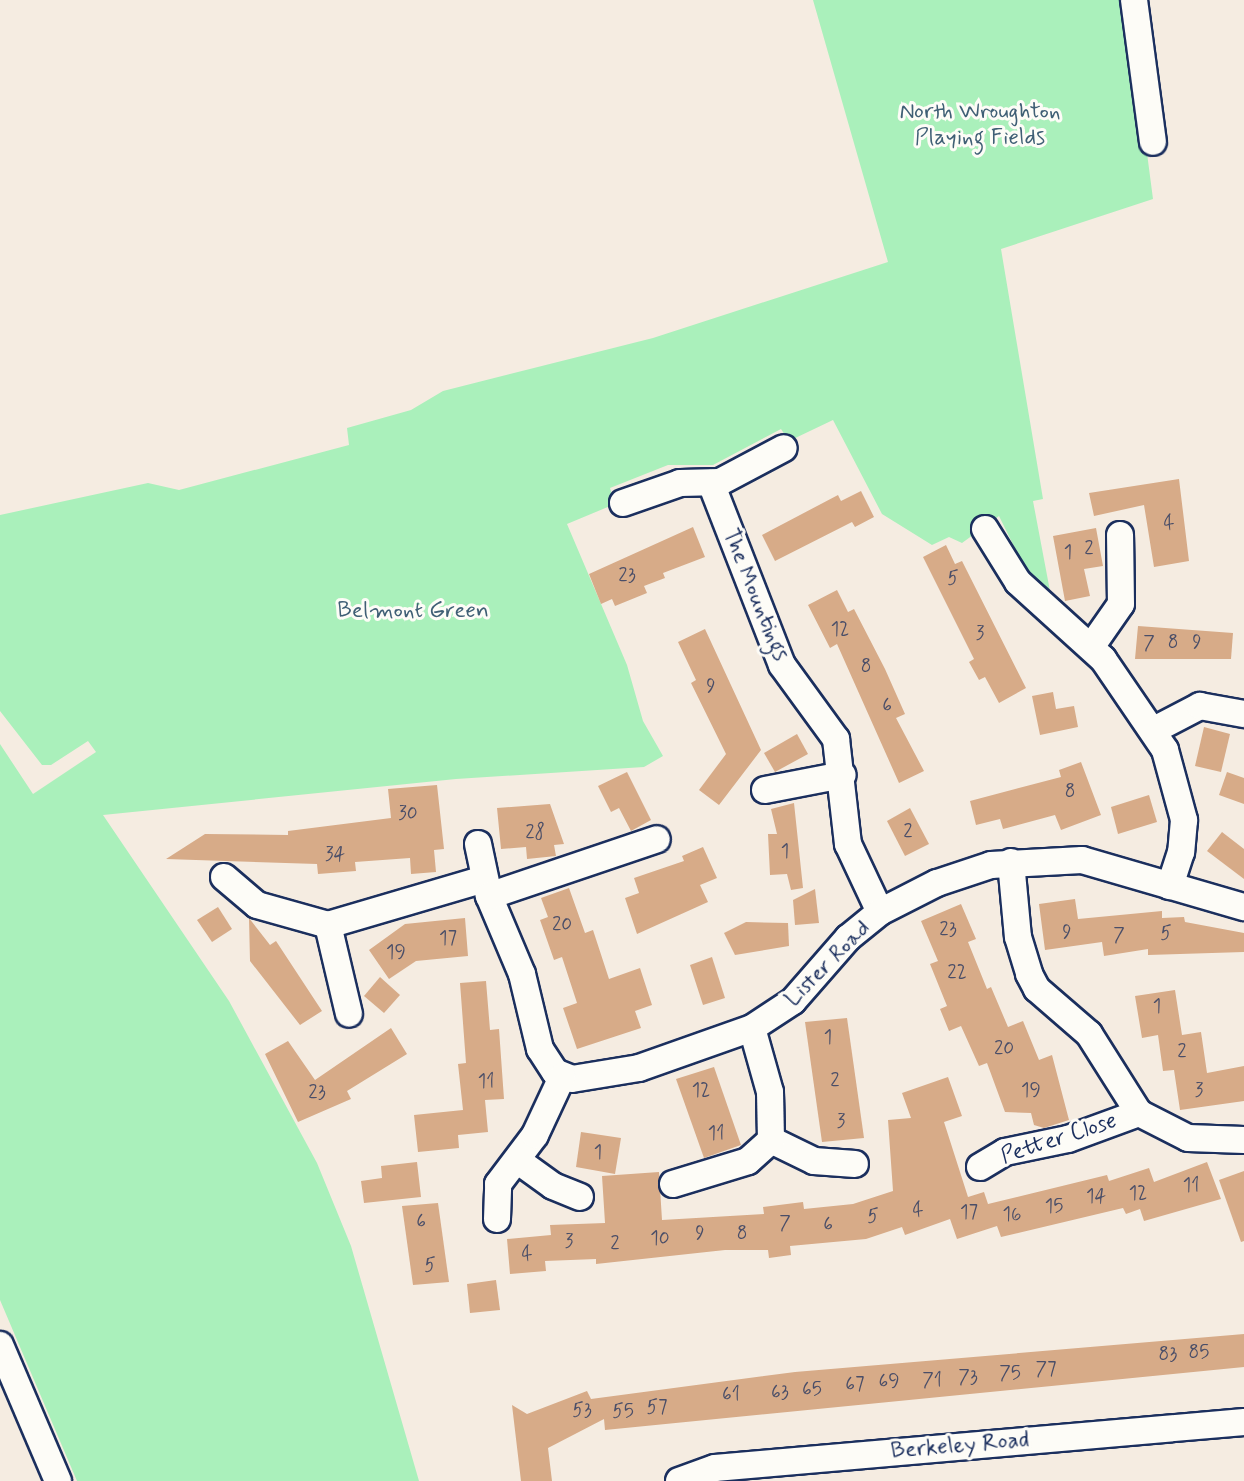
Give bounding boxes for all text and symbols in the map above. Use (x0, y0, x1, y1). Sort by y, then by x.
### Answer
park label: North Wroughton Playing Fields (899, 98, 1061, 152)
house number: 4 (1163, 513, 1175, 535)
street label: The Mountings (716, 526, 794, 664)
house number: 2 (1084, 538, 1094, 560)
house number: 1 (1064, 542, 1072, 564)
house number: 23 (618, 565, 636, 587)
house number: 5 (947, 568, 959, 590)
park label: Belmont Green (335, 597, 491, 625)
house number: 12 (831, 619, 849, 641)
house number: 3 (976, 623, 984, 645)
house number: 8 (1168, 632, 1178, 654)
house number: 9 (1192, 632, 1202, 654)
house number: 7 (1143, 633, 1155, 655)
house number: 8 (861, 656, 871, 678)
house number: 9 (706, 676, 716, 698)
house number: 6 (882, 695, 892, 717)
house number: 8 (1065, 781, 1075, 803)
house number: 30 (398, 803, 418, 825)
house number: 2 (903, 821, 913, 843)
house number: 28 (525, 822, 545, 844)
house number: 1 (781, 841, 789, 863)
house number: 34 (325, 844, 345, 866)
house number: 20 (552, 914, 572, 936)
street label: Lister Road (780, 916, 876, 1012)
house number: 23 (939, 919, 957, 941)
house number: 9 (1062, 922, 1072, 944)
house number: 5 (1160, 923, 1172, 945)
house number: 7 (1113, 925, 1125, 947)
house number: 17 (439, 928, 457, 950)
house number: 19 (386, 942, 406, 964)
house number: 22 (947, 962, 967, 984)
house number: 1 (1153, 996, 1161, 1018)
house number: 1 (824, 1027, 832, 1049)
house number: 20 (994, 1038, 1014, 1060)
house number: 2 (1177, 1041, 1187, 1063)
house number: 2 (830, 1070, 840, 1092)
house number: 11 (478, 1071, 494, 1093)
house number: 12 (692, 1080, 710, 1102)
house number: 19 (1021, 1080, 1041, 1102)
house number: 3 (1195, 1080, 1203, 1102)
house number: 23 (308, 1082, 326, 1104)
street label: Petter Close (996, 1107, 1122, 1171)
house number: 3 (837, 1111, 845, 1133)
house number: 11 (708, 1123, 724, 1145)
house number: 1 (594, 1142, 602, 1164)
house number: 11 (1183, 1175, 1199, 1197)
house number: 12 (1129, 1183, 1147, 1205)
house number: 14 (1086, 1186, 1106, 1208)
house number: 15 (1045, 1196, 1063, 1218)
house number: 4 (912, 1200, 924, 1222)
house number: 17 (960, 1202, 978, 1224)
house number: 16 (1003, 1204, 1021, 1226)
house number: 5 (867, 1206, 879, 1228)
house number: 6 (416, 1211, 426, 1233)
house number: 7 (779, 1213, 791, 1235)
house number: 6 (823, 1214, 833, 1236)
house number: 9 (695, 1223, 705, 1245)
house number: 8 (737, 1223, 747, 1245)
house number: 10 (650, 1228, 670, 1250)
house number: 3 (565, 1231, 573, 1253)
house number: 2 (610, 1233, 620, 1255)
house number: 4 (521, 1244, 533, 1266)
house number: 5 (424, 1255, 436, 1277)
house number: 85 (1189, 1342, 1209, 1364)
house number: 83 (1159, 1344, 1177, 1366)
house number: 77 (1035, 1359, 1057, 1381)
house number: 75 (999, 1363, 1021, 1385)
house number: 73 (958, 1367, 978, 1389)
house number: 71 (922, 1370, 942, 1392)
house number: 69 (878, 1371, 900, 1393)
house number: 67 (845, 1374, 865, 1396)
house number: 65 (802, 1379, 822, 1401)
house number: 63 (771, 1382, 789, 1404)
house number: 61 (722, 1384, 740, 1406)
house number: 57 (647, 1397, 667, 1419)
house number: 53 (572, 1400, 592, 1422)
house number: 55 (612, 1401, 634, 1423)
street label: Berkeley Road (890, 1426, 1030, 1466)

